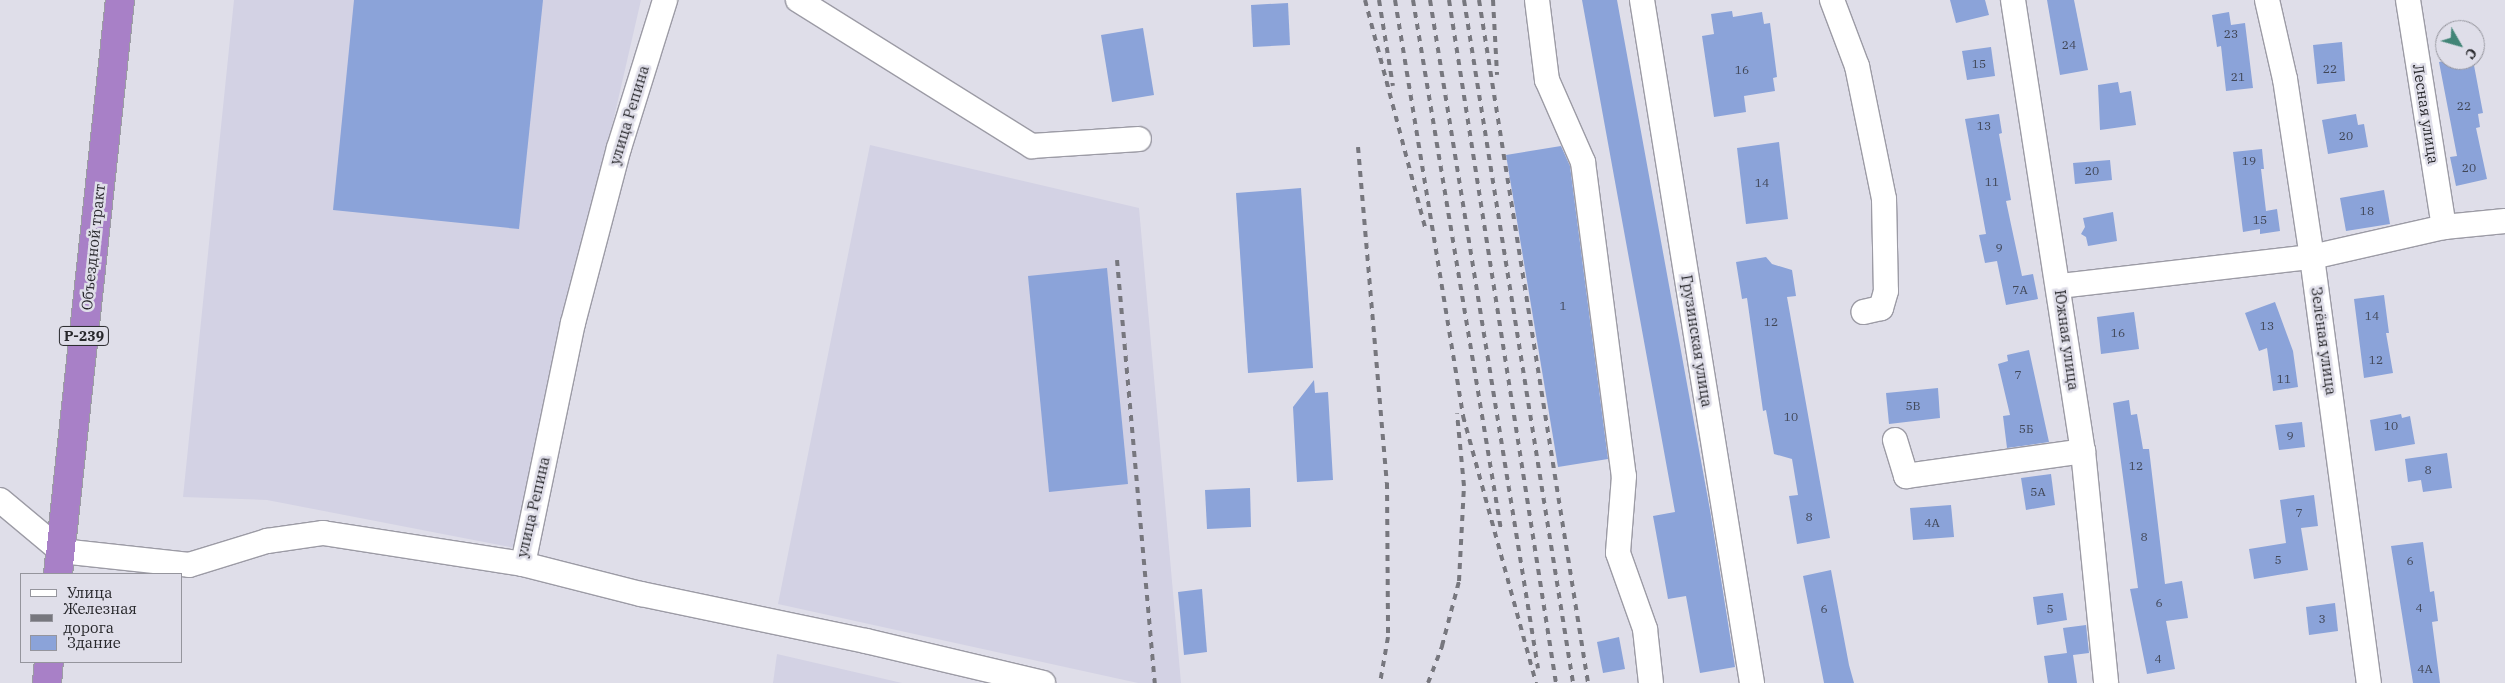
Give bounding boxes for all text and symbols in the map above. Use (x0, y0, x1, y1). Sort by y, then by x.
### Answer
north arrow (2435, 20, 2485, 70)
house number: 23 (2224, 27, 2238, 41)
house number: 24 (2062, 38, 2076, 52)
text: С (2461, 44, 2481, 63)
house number: 15 (1972, 57, 1986, 71)
house number: 22 (2323, 62, 2337, 76)
street label: улица Репина (605, 63, 653, 167)
house number: 16 (1735, 63, 1749, 77)
street label: Лесная улица (2409, 63, 2443, 165)
house number: 21 (2231, 70, 2245, 84)
house number: 22 (2457, 99, 2471, 113)
house number: 13 (1977, 119, 1991, 133)
house number: 20 (2339, 129, 2353, 143)
house number: 19 (2242, 154, 2256, 168)
house number: 20 (2462, 161, 2476, 175)
house number: 20 (2085, 164, 2099, 178)
house number: 11 (1985, 175, 1999, 189)
house number: 14 (1755, 176, 1769, 190)
street label: Объездной тракт (77, 183, 109, 311)
house number: 18 (2360, 204, 2374, 218)
house number: 15 (2253, 213, 2267, 227)
house number: 9 (1995, 241, 2003, 255)
street label: Грузинская улица (1678, 274, 1716, 408)
house number: 7А (2012, 283, 2028, 297)
street label: Зелёная улица (2308, 286, 2340, 396)
street label: Южная улица (2051, 289, 2083, 391)
house number: 1 (1559, 299, 1567, 313)
house number: 14 (2365, 309, 2379, 323)
house number: 12 (1764, 315, 1778, 329)
house number: 13 (2260, 319, 2274, 333)
road number: Р-239 (58, 324, 110, 348)
house number: 16 (2111, 326, 2125, 340)
house number: 12 (2369, 353, 2383, 367)
house number: 7 (2014, 368, 2022, 382)
house number: 11 (2277, 372, 2291, 386)
house number: 5В (1905, 399, 1921, 413)
house number: 10 (1784, 410, 1798, 424)
house number: 10 (2384, 419, 2398, 433)
house number: 5Б (2019, 422, 2033, 436)
house number: 9 (2286, 429, 2294, 443)
street label: улица Репина (513, 455, 553, 559)
house number: 12 (2129, 459, 2143, 473)
house number: 8 (2424, 463, 2432, 477)
house number: 5А (2030, 485, 2046, 499)
house number: 7 (2295, 506, 2303, 520)
house number: 8 (1805, 510, 1813, 524)
house number: 4А (1924, 516, 1940, 530)
house number: 8 (2140, 530, 2148, 544)
house number: 5 (2274, 553, 2282, 567)
house number: 6 (2406, 554, 2414, 568)
legend (20, 573, 182, 663)
text: Улица (67, 583, 112, 602)
house number: 6 (2155, 596, 2163, 610)
text: Железная дорога (63, 599, 137, 637)
house number: 4 (2415, 601, 2423, 615)
house number: 6 (1820, 602, 1828, 616)
house number: 5 (2046, 602, 2054, 616)
house number: 3 (2318, 612, 2326, 626)
text: Здание (67, 633, 121, 652)
house number: 4 (2154, 652, 2162, 666)
house number: 4А (2417, 662, 2433, 676)

